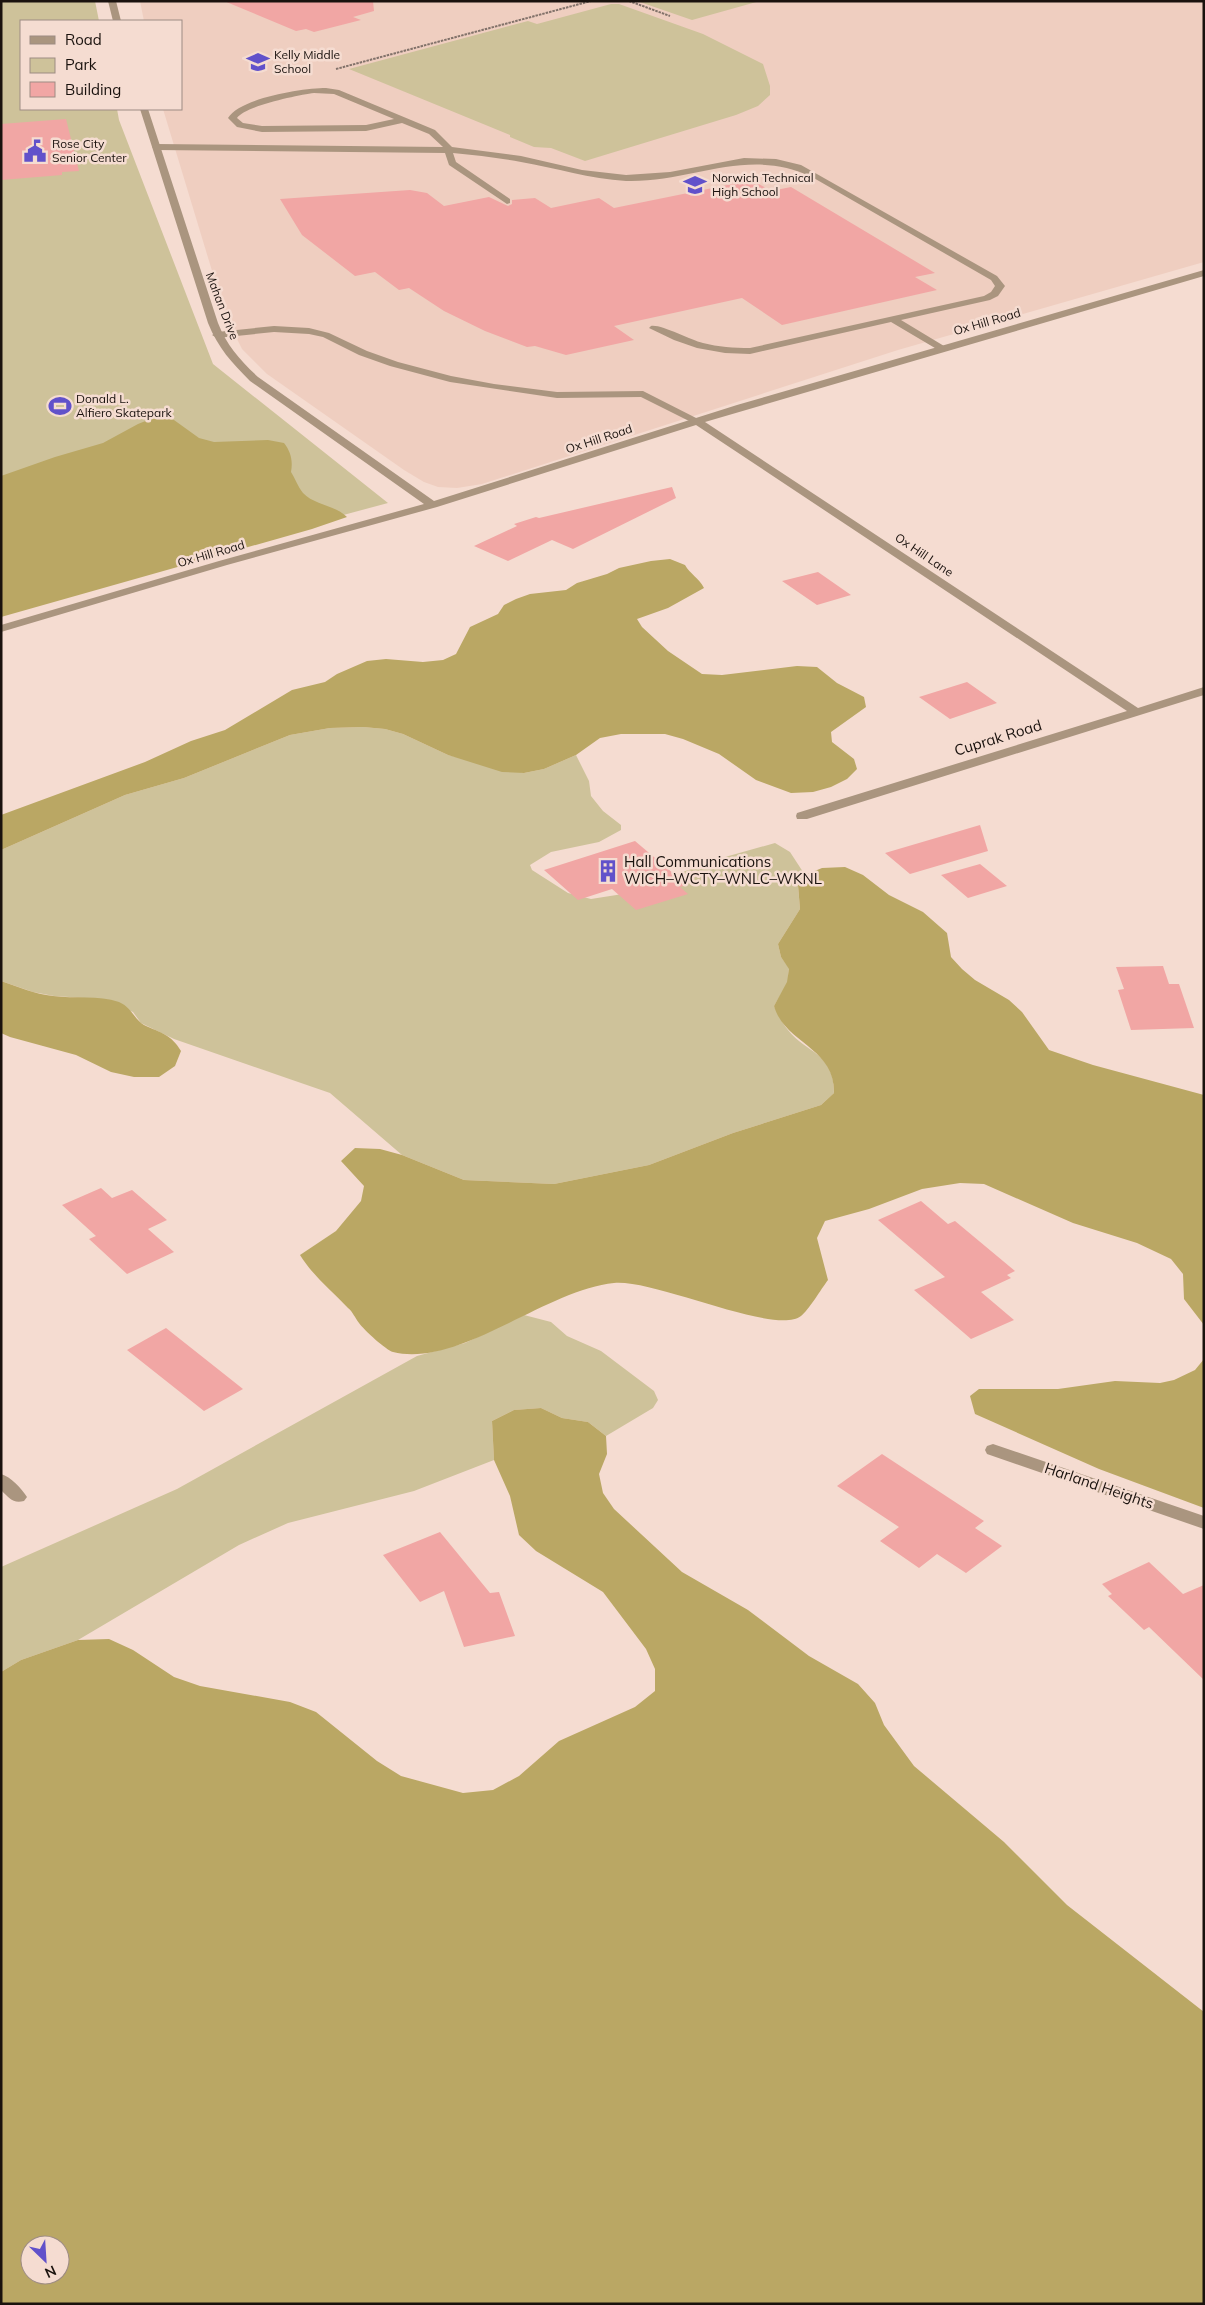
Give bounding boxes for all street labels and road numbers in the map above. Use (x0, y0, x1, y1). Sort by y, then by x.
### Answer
street label: Mahan Drive (203, 270, 242, 342)
street label: Ox Hill Road (952, 305, 1022, 338)
street label: Ox Hill Road (564, 421, 634, 456)
street label: Ox Hill Lane (892, 530, 956, 580)
street label: Ox Hill Road (176, 537, 246, 570)
street label: Cuprak Road (952, 715, 1044, 760)
street label: Harland Heights (1042, 1458, 1156, 1513)

